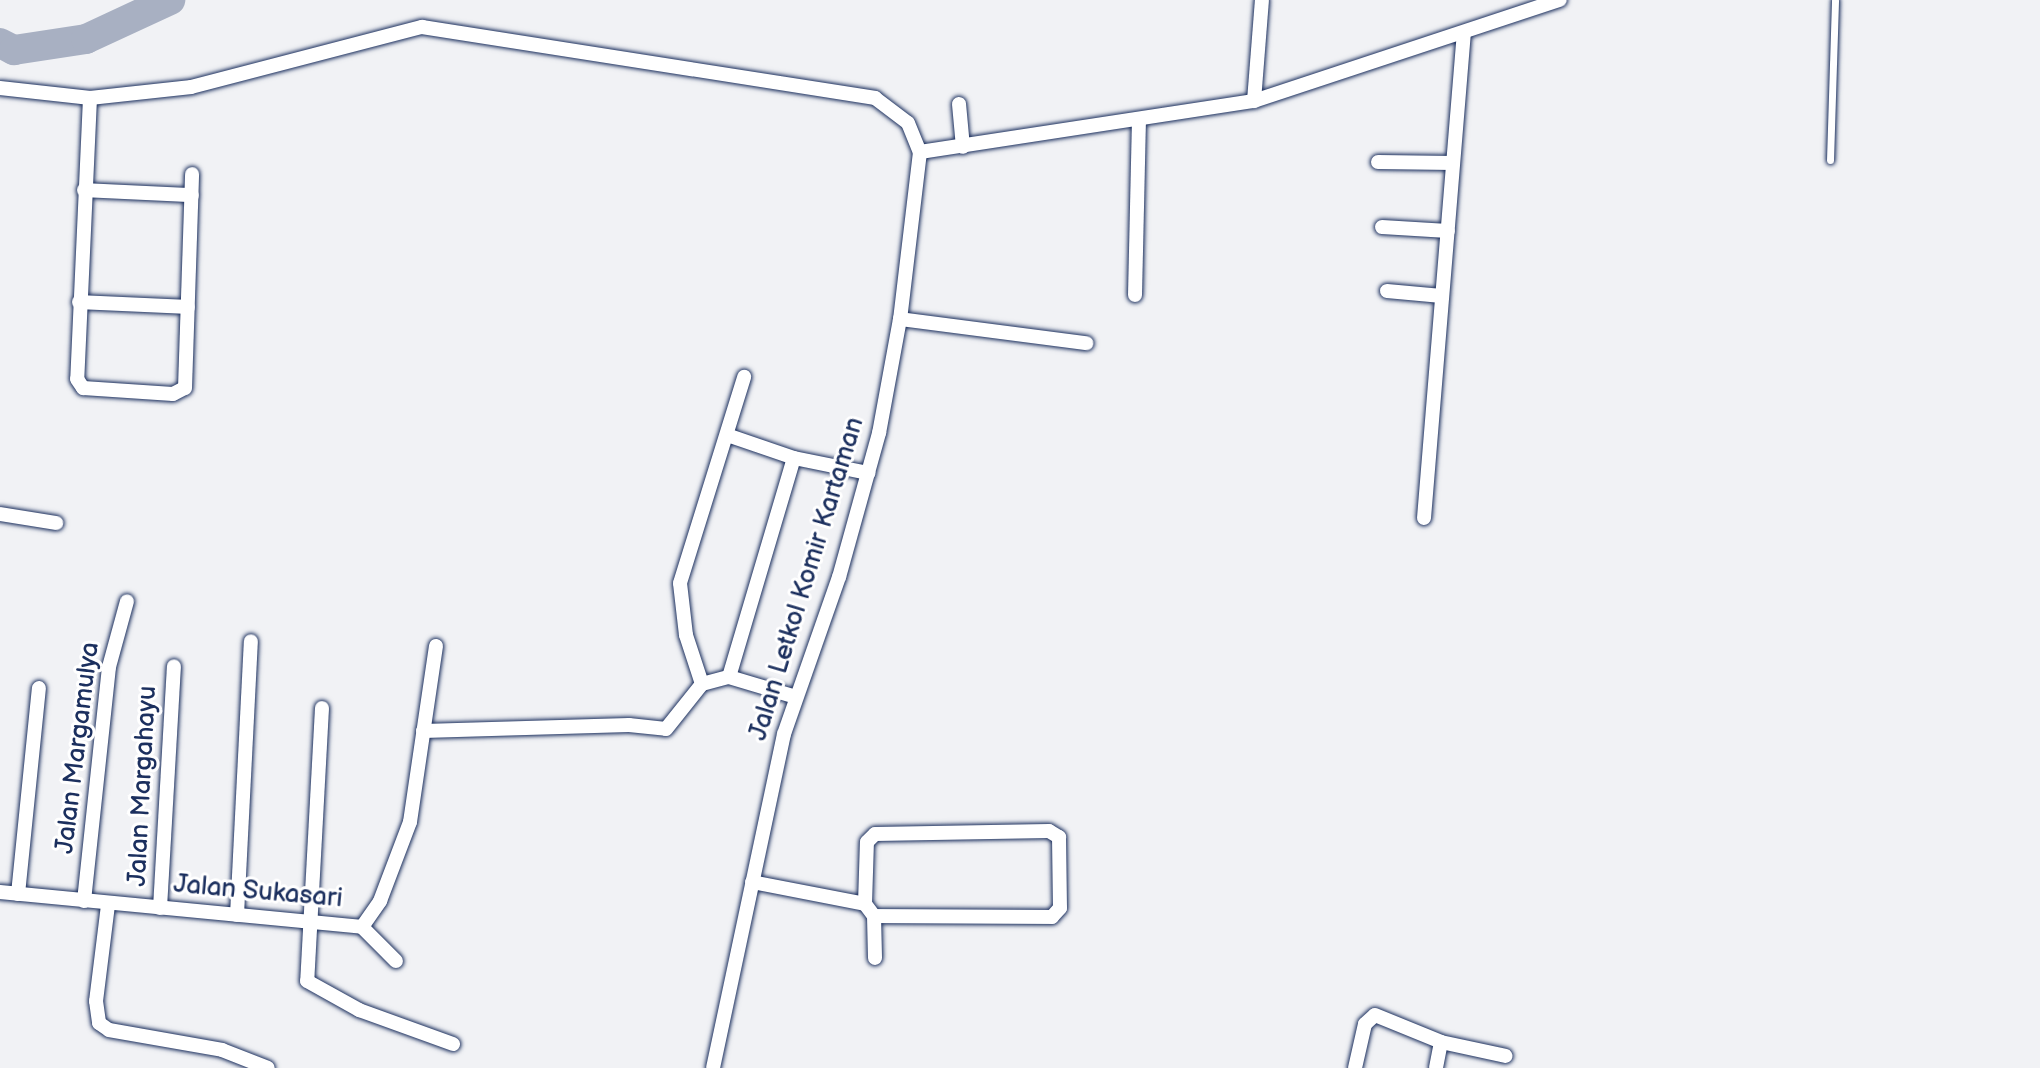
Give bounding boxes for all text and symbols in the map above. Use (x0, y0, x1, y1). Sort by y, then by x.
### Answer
street label: Jalan Letkol Komir Kartaman (743, 414, 871, 744)
street label: Jalan Margamulya (50, 640, 106, 856)
street label: Jalan Margahayu (122, 685, 164, 887)
street label: Jalan Sukasari (172, 869, 344, 915)

